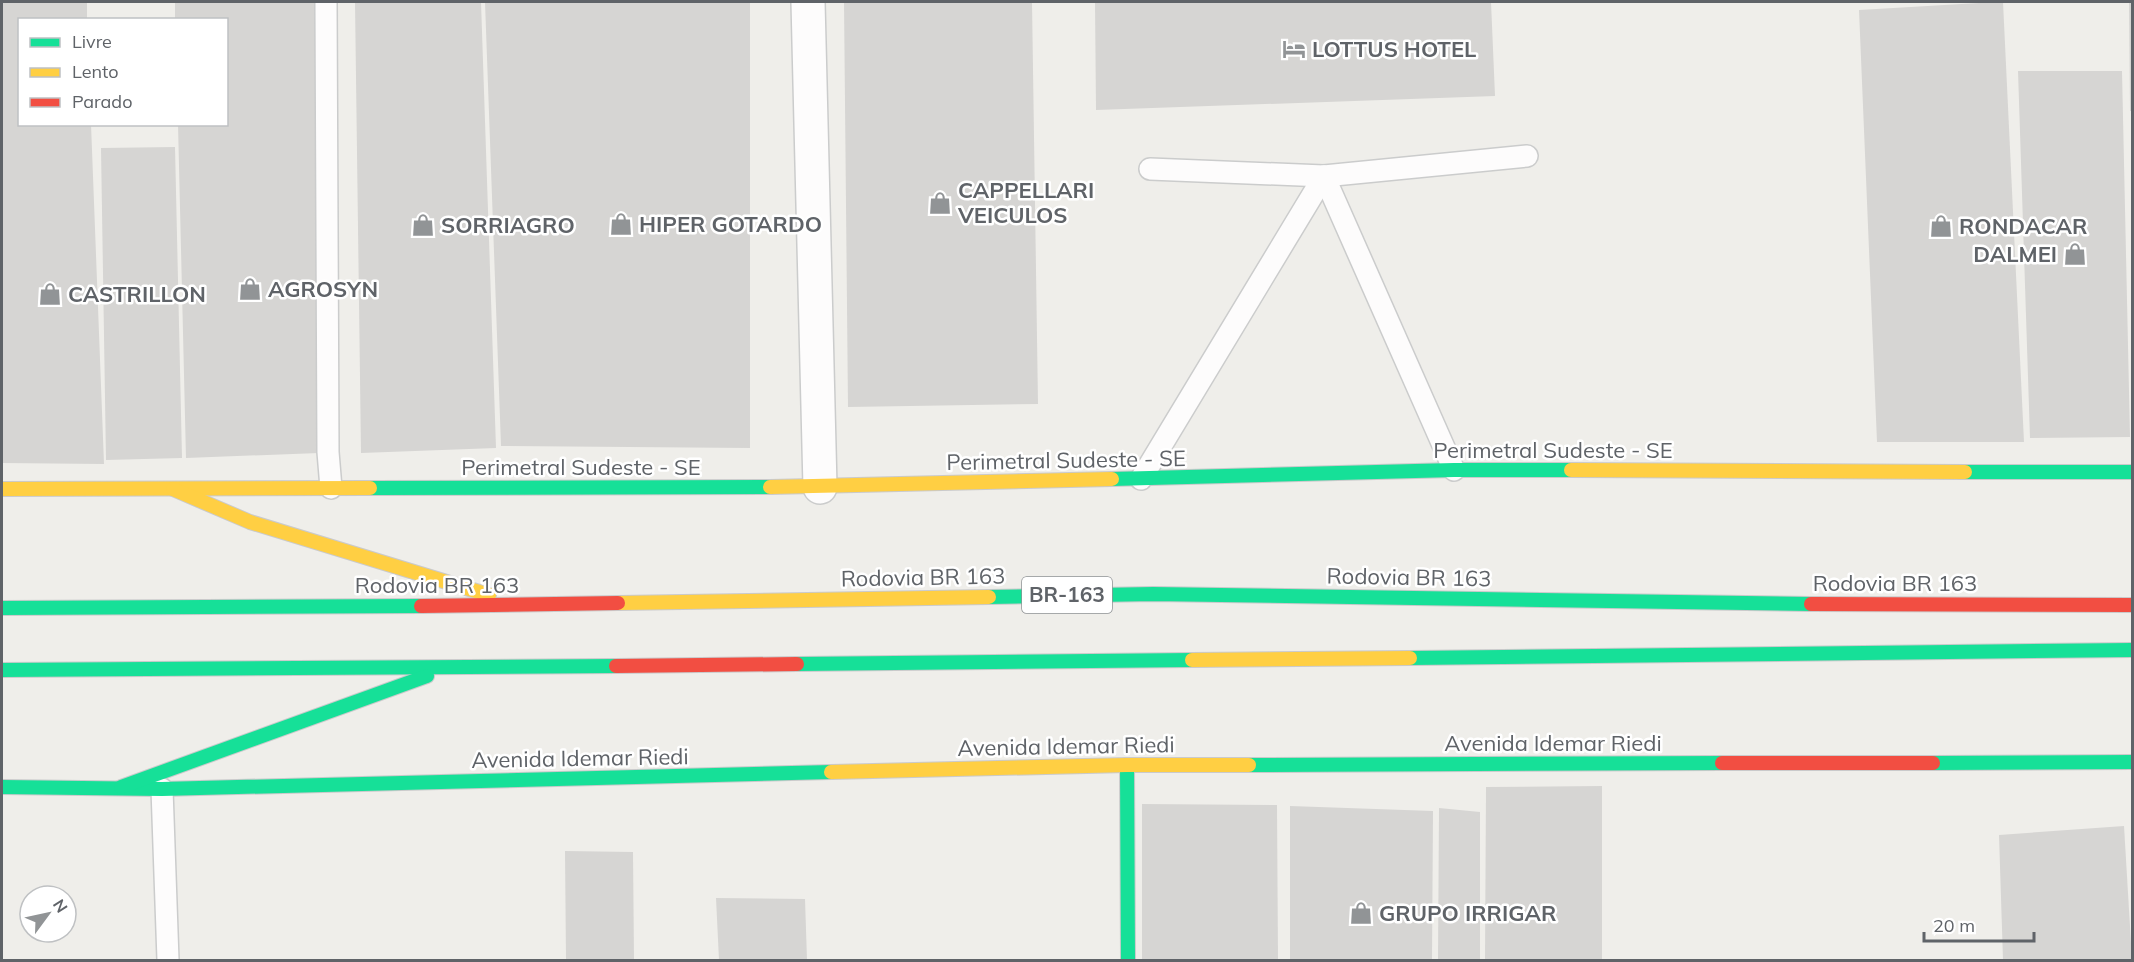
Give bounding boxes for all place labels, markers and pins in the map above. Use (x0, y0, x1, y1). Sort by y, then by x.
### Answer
place label: LOTTUS HOTEL (1312, 35, 1476, 63)
hotel icon: LOTTUS HOTEL (1281, 36, 1307, 62)
place label: CAPPELLARI VEICULOS (957, 176, 1094, 229)
shop icon: CAPPELLARI VEICULOS (927, 190, 953, 216)
place label: HIPER GOTARDO (639, 210, 822, 238)
place label: SORRIAGRO (441, 211, 575, 239)
shop icon: HIPER GOTARDO (608, 211, 634, 237)
shop icon: SORRIAGRO (410, 212, 436, 238)
place label: RONDACAR (1959, 212, 2088, 240)
shop icon: RONDACAR (1928, 213, 1954, 239)
place label: DALMEI (1973, 240, 2057, 268)
shop icon: DALMEI (2062, 241, 2088, 267)
place label: AGROSYN (268, 275, 378, 303)
shop icon: AGROSYN (237, 276, 263, 302)
place label: CASTRILLON (68, 280, 206, 308)
shop icon: CASTRILLON (37, 281, 63, 307)
place label: GRUPO IRRIGAR (1379, 899, 1557, 927)
shop icon: GRUPO IRRIGAR (1348, 900, 1374, 926)

